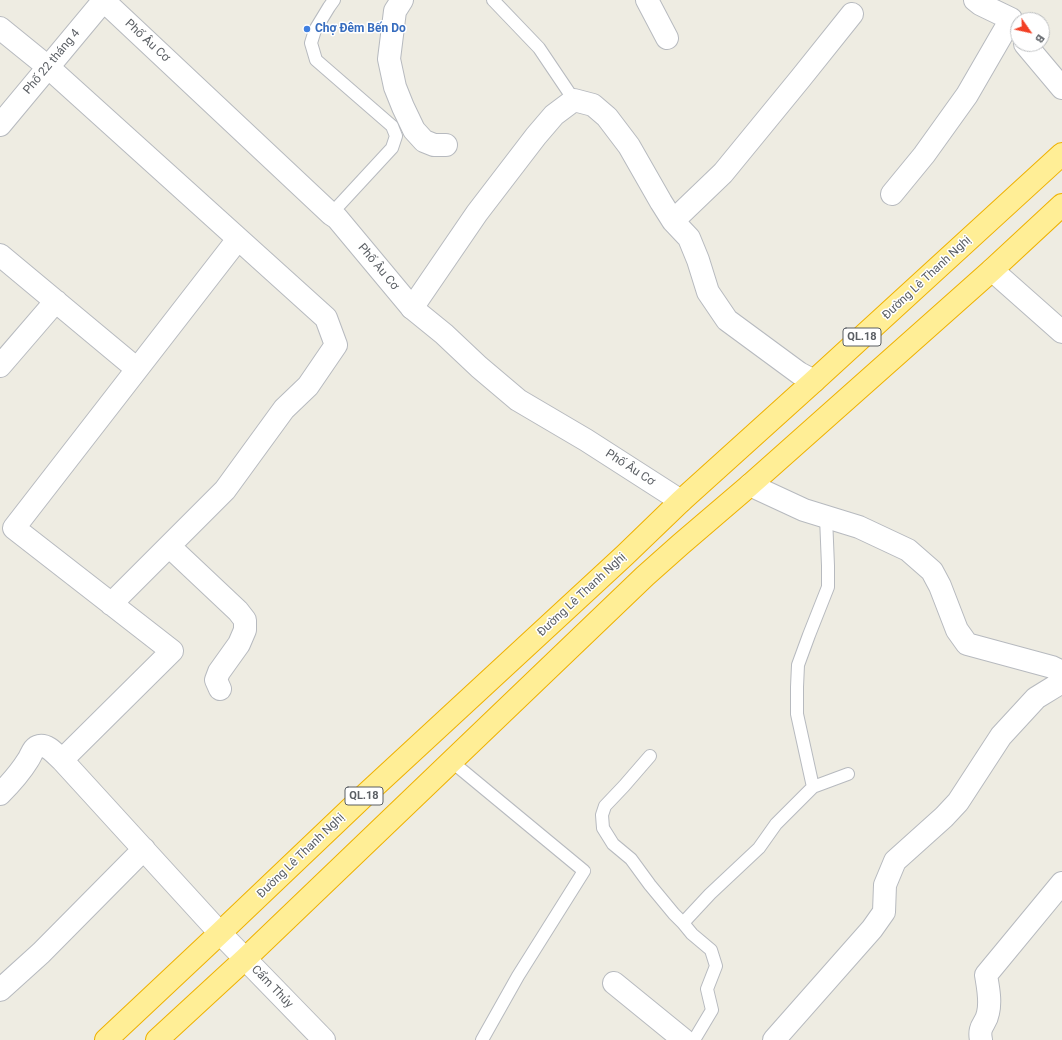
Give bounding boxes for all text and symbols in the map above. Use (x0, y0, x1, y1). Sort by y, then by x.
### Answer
north arrow (1010, 12, 1050, 52)
street label: Phố Âu Cơ (122, 17, 172, 65)
place label: Chợ Đêm Bến Do (315, 22, 406, 36)
marker: Chợ Đêm Bến Do (302, 24, 312, 34)
street label: Phố 22 tháng 4 (21, 26, 83, 98)
text: B (1032, 32, 1047, 45)
street label: Đường Lê Thanh Nghị (880, 233, 974, 323)
street label: Phố Âu Cơ (354, 241, 402, 293)
road number: QL.18 (843, 328, 881, 346)
street label: Phố Âu Cơ (603, 447, 657, 489)
street label: Đường Lê Thanh Nghị (535, 550, 629, 640)
road number: QL.18 (345, 787, 383, 805)
street label: Đường Lê Thanh Nghị (254, 811, 348, 901)
street label: Cẩm Thủy (248, 963, 296, 1011)

